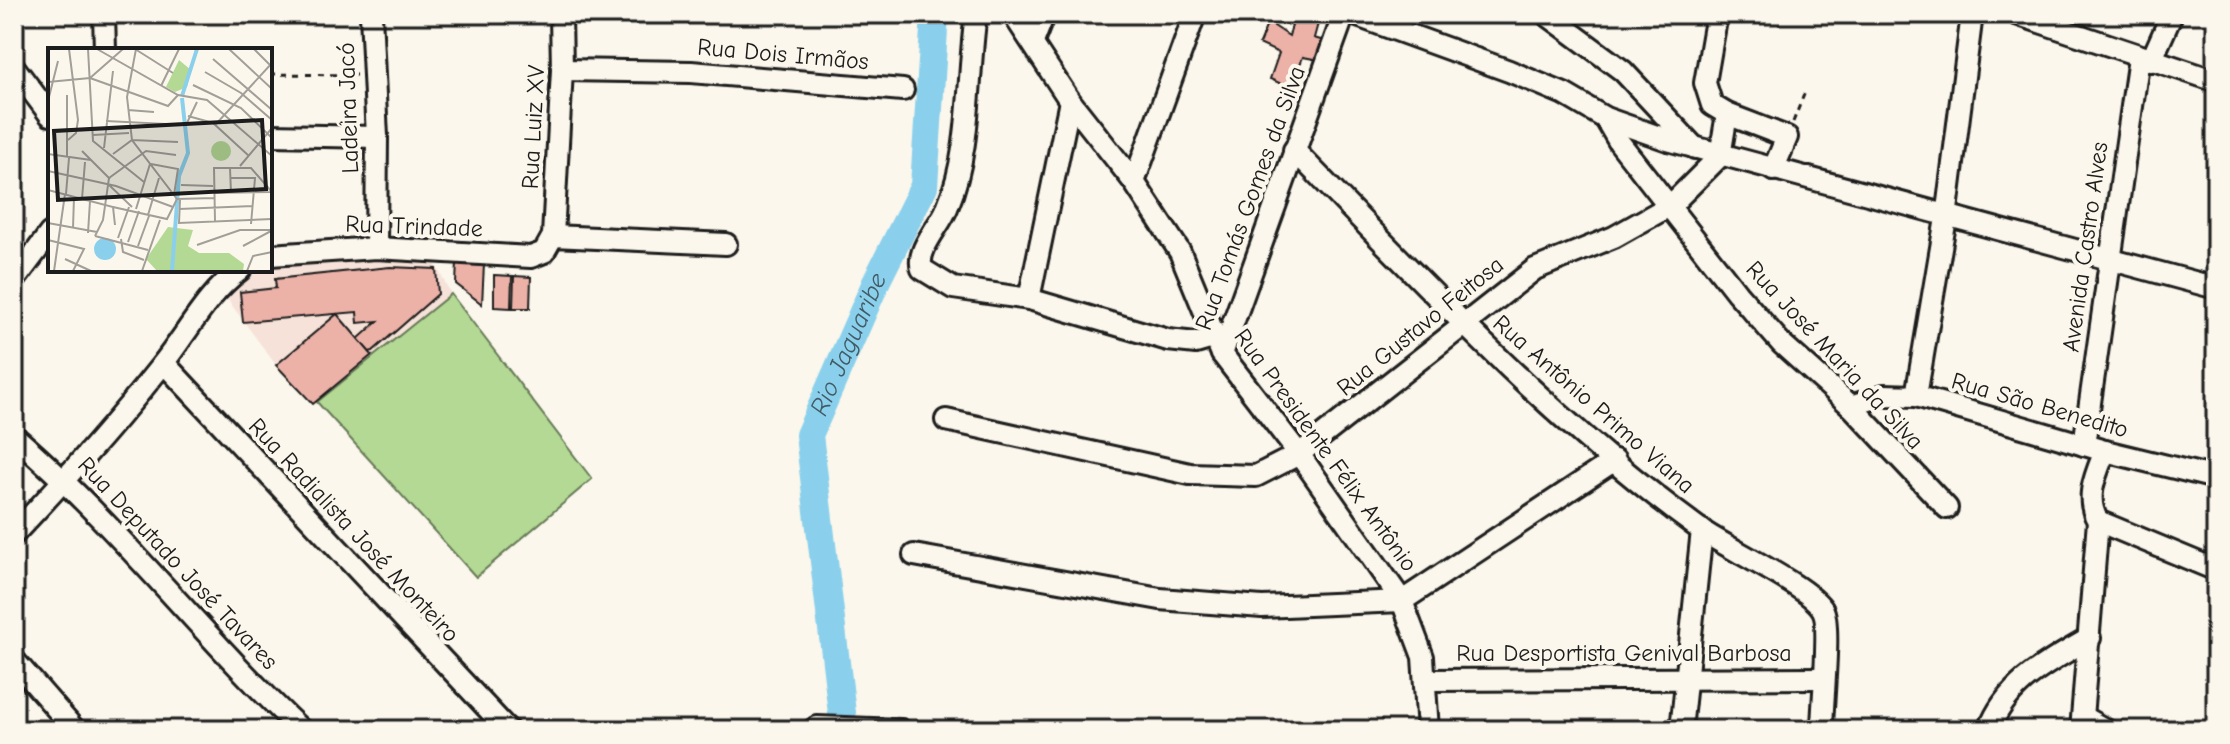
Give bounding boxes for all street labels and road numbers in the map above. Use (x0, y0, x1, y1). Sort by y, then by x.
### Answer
street label: Rua Dois Irmãos (696, 33, 870, 75)
street label: Ladeira Jacó (332, 42, 364, 174)
street label: Rua Tomás Gomes da Silva (1189, 62, 1311, 334)
street label: Rua Luiz XV (516, 64, 550, 190)
street label: Avenida Castro Alves (2056, 140, 2114, 354)
street label: Rua Trindade (345, 210, 483, 242)
street label: Rua Gustavo Feitosa (1331, 250, 1509, 402)
street label: Rua José Maria da Silva (1740, 255, 1930, 455)
street label: Rua Antônio Primo Viana (1488, 309, 1700, 499)
street label: Rua Presidente Félix Antônio (1228, 323, 1424, 577)
street label: Rua São Benedito (1948, 366, 2132, 444)
street label: Rua Radialista José Monteiro (243, 412, 465, 648)
street label: Rua Deputado José Tavares (72, 451, 284, 675)
street label: Rua Desportista Genival Barbosa (1456, 639, 1792, 667)

